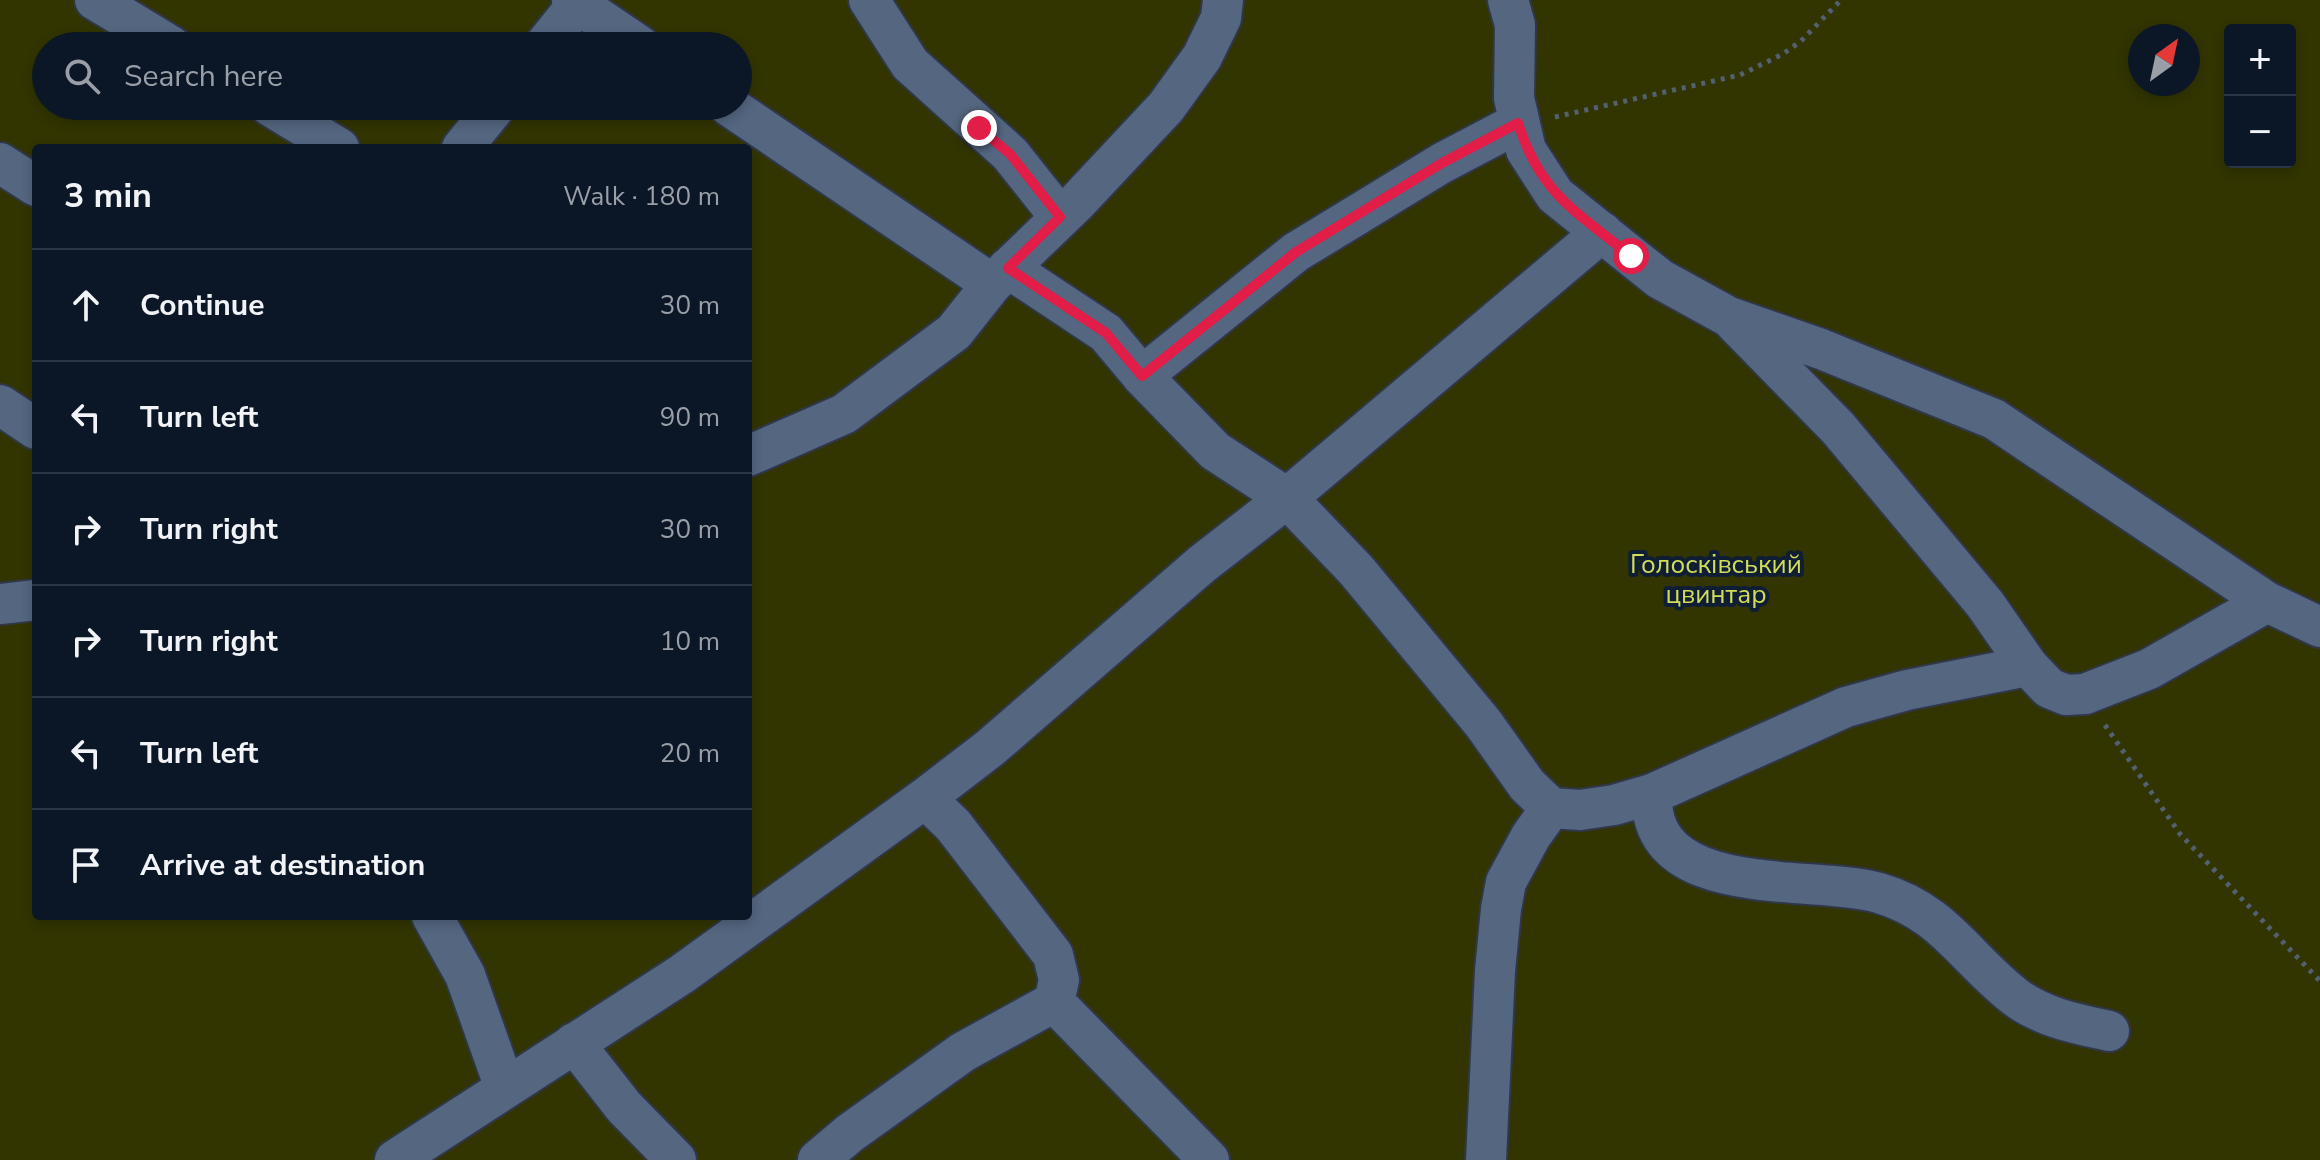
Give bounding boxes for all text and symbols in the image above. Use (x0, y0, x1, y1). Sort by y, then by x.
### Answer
north arrow (2128, 24, 2200, 96)
map controls (2224, 24, 2296, 168)
button: + (2224, 24, 2296, 96)
search box (32, 32, 752, 120)
icon: search (60, 54, 104, 98)
text: Search here (124, 56, 283, 97)
button: − (2224, 96, 2296, 168)
route end (961, 110, 997, 146)
text: 3 min (64, 173, 152, 219)
text: Walk · 180 m (563, 179, 720, 214)
route start (1613, 238, 1649, 274)
icon: ahead (64, 283, 108, 327)
text: Continue (140, 285, 265, 326)
text: 30 m (660, 288, 720, 323)
icon: left (64, 395, 108, 439)
text: Turn left (140, 397, 258, 438)
text: 90 m (660, 400, 720, 435)
icon: right (64, 507, 108, 551)
text: Turn right (140, 509, 278, 550)
text: 30 m (660, 512, 720, 547)
park label: Голосківський цвинтар (1630, 547, 1802, 612)
icon: right (64, 619, 108, 663)
text: Turn right (140, 621, 278, 662)
text: 10 m (660, 624, 720, 659)
icon: left (64, 731, 108, 775)
text: Turn left (140, 733, 258, 774)
text: 20 m (660, 736, 720, 771)
icon: arrive (64, 843, 108, 887)
text: Arrive at destination (140, 845, 425, 886)

